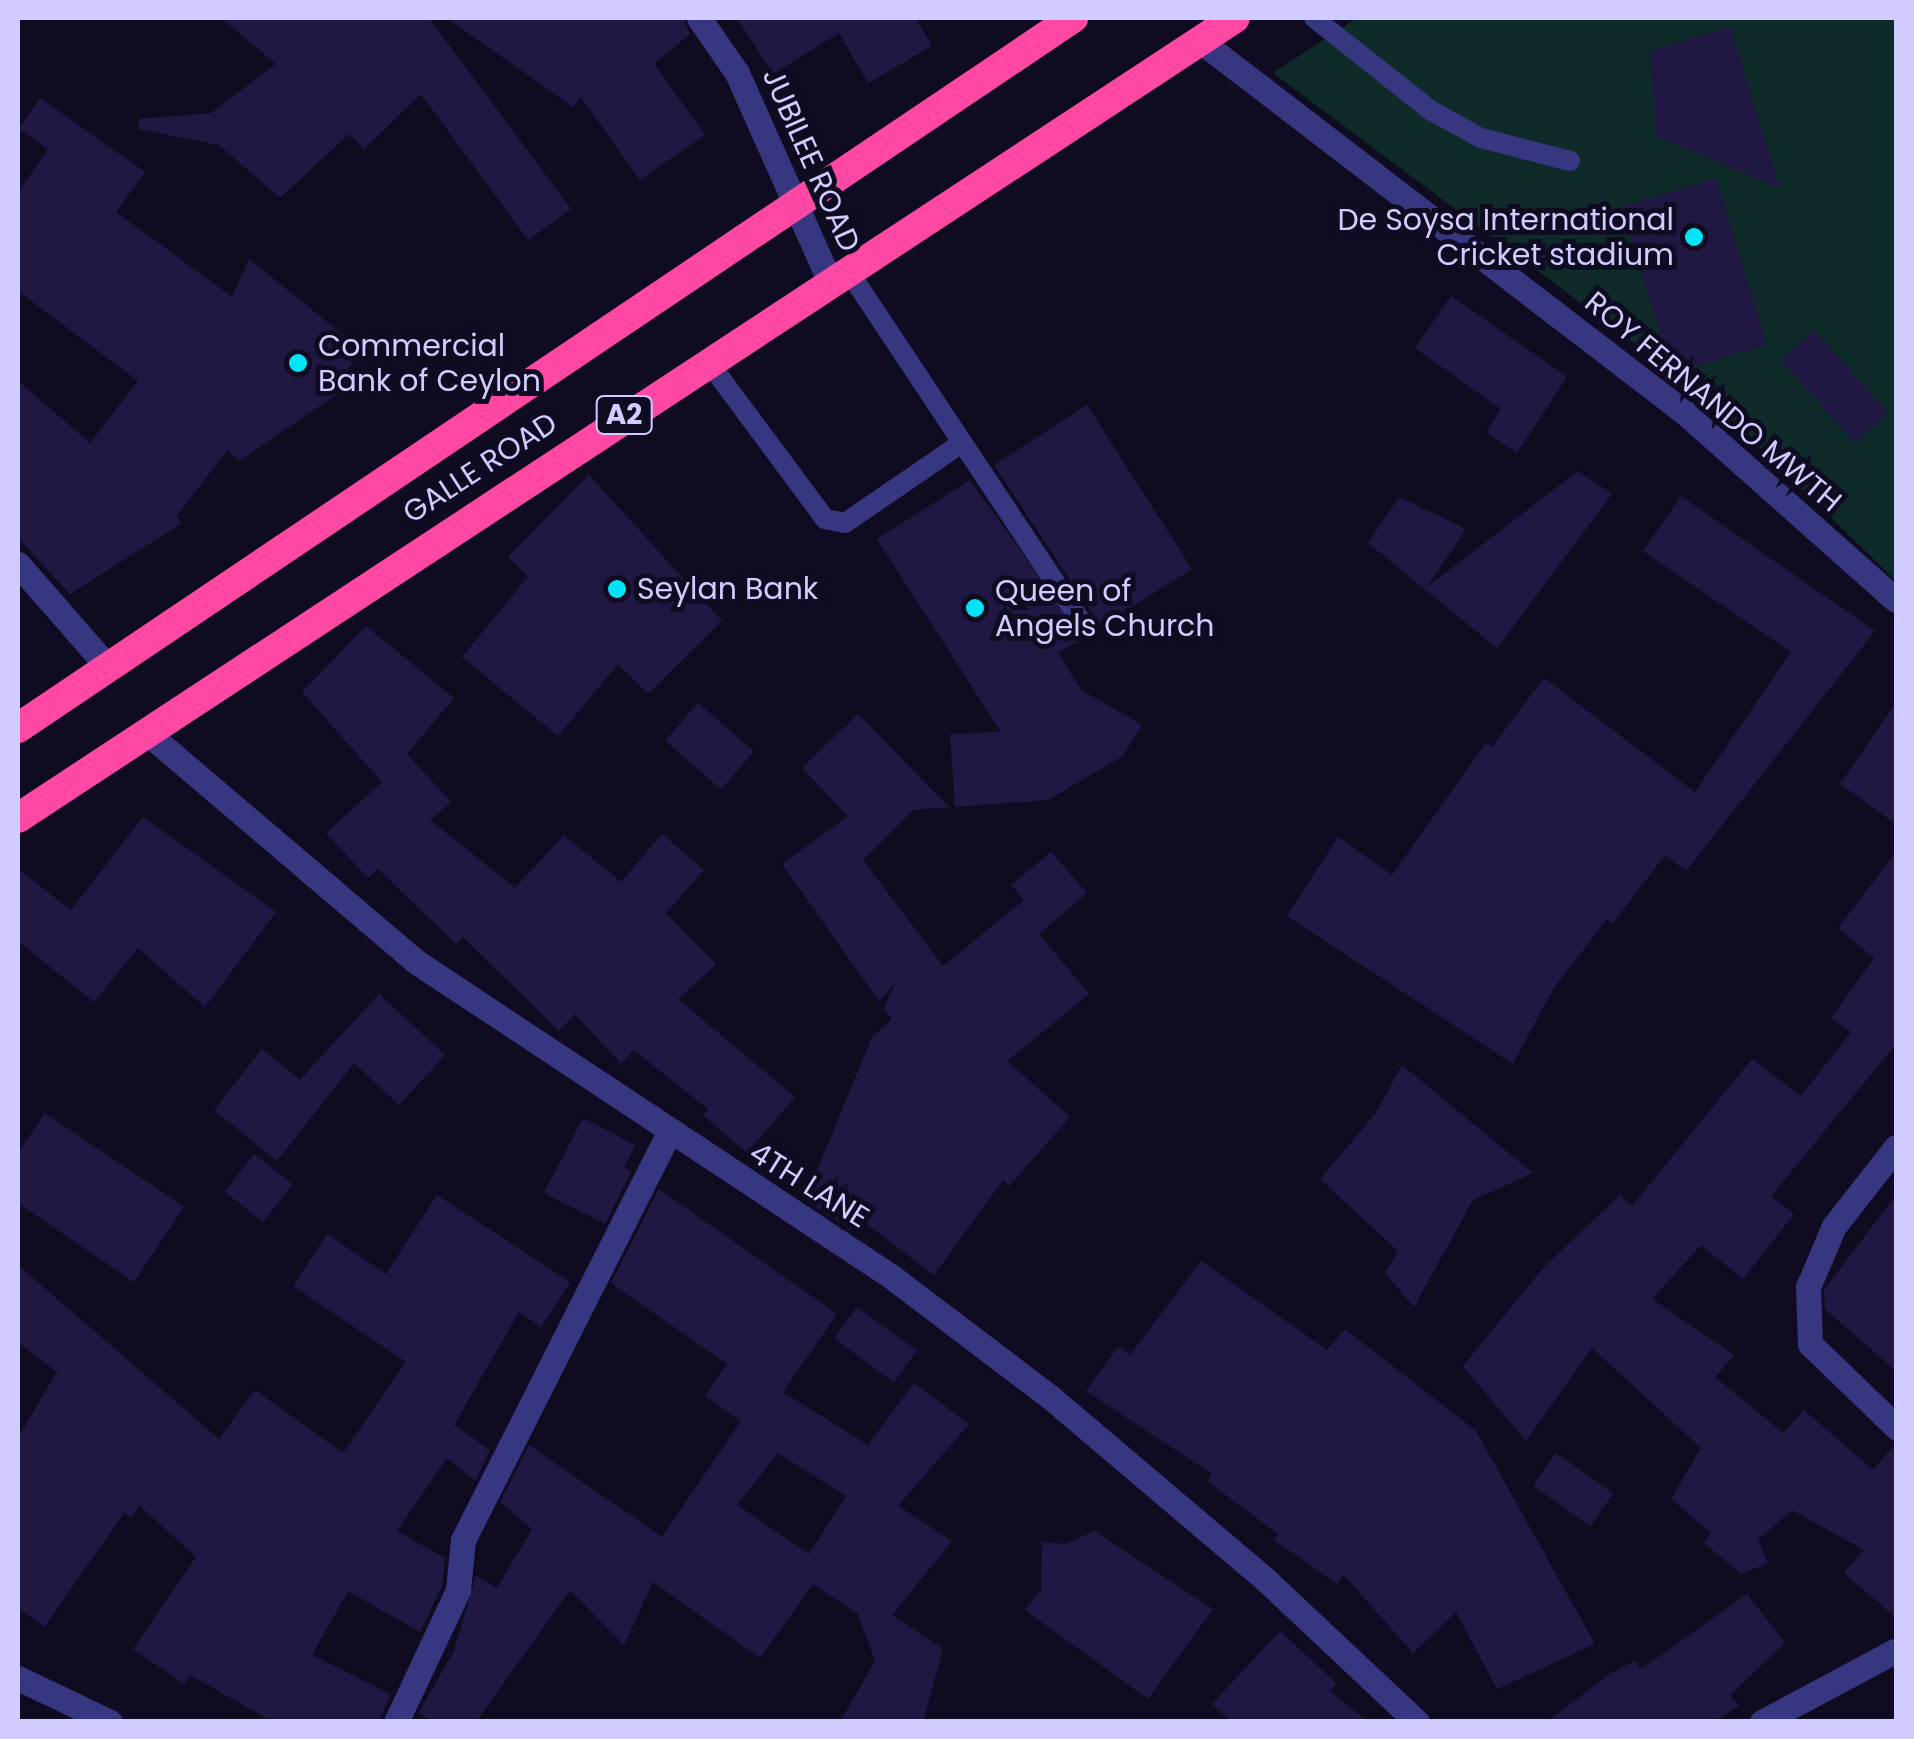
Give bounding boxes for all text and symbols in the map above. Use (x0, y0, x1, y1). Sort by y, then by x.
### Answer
street label: JUBILEE ROAD (755, 63, 867, 257)
place label: De Soysa International Cricket stadium (1337, 202, 1674, 272)
marker: De Soysa International Cricket stadium (1683, 226, 1705, 248)
street label: ROY FERNANDO MWTH (1578, 284, 1848, 520)
place label: Commercial Bank of Ceylon (318, 328, 541, 398)
marker: Commercial Bank of Ceylon (287, 352, 309, 374)
road number: A2 (594, 392, 654, 438)
street label: GALLE ROAD (396, 405, 564, 531)
place label: Seylan Bank (637, 571, 818, 607)
place label: Queen of Angels Church (995, 573, 1215, 644)
marker: Seylan Bank (606, 578, 628, 600)
marker: Queen of Angels Church (964, 597, 986, 619)
street label: 4TH LANE (743, 1134, 875, 1236)

